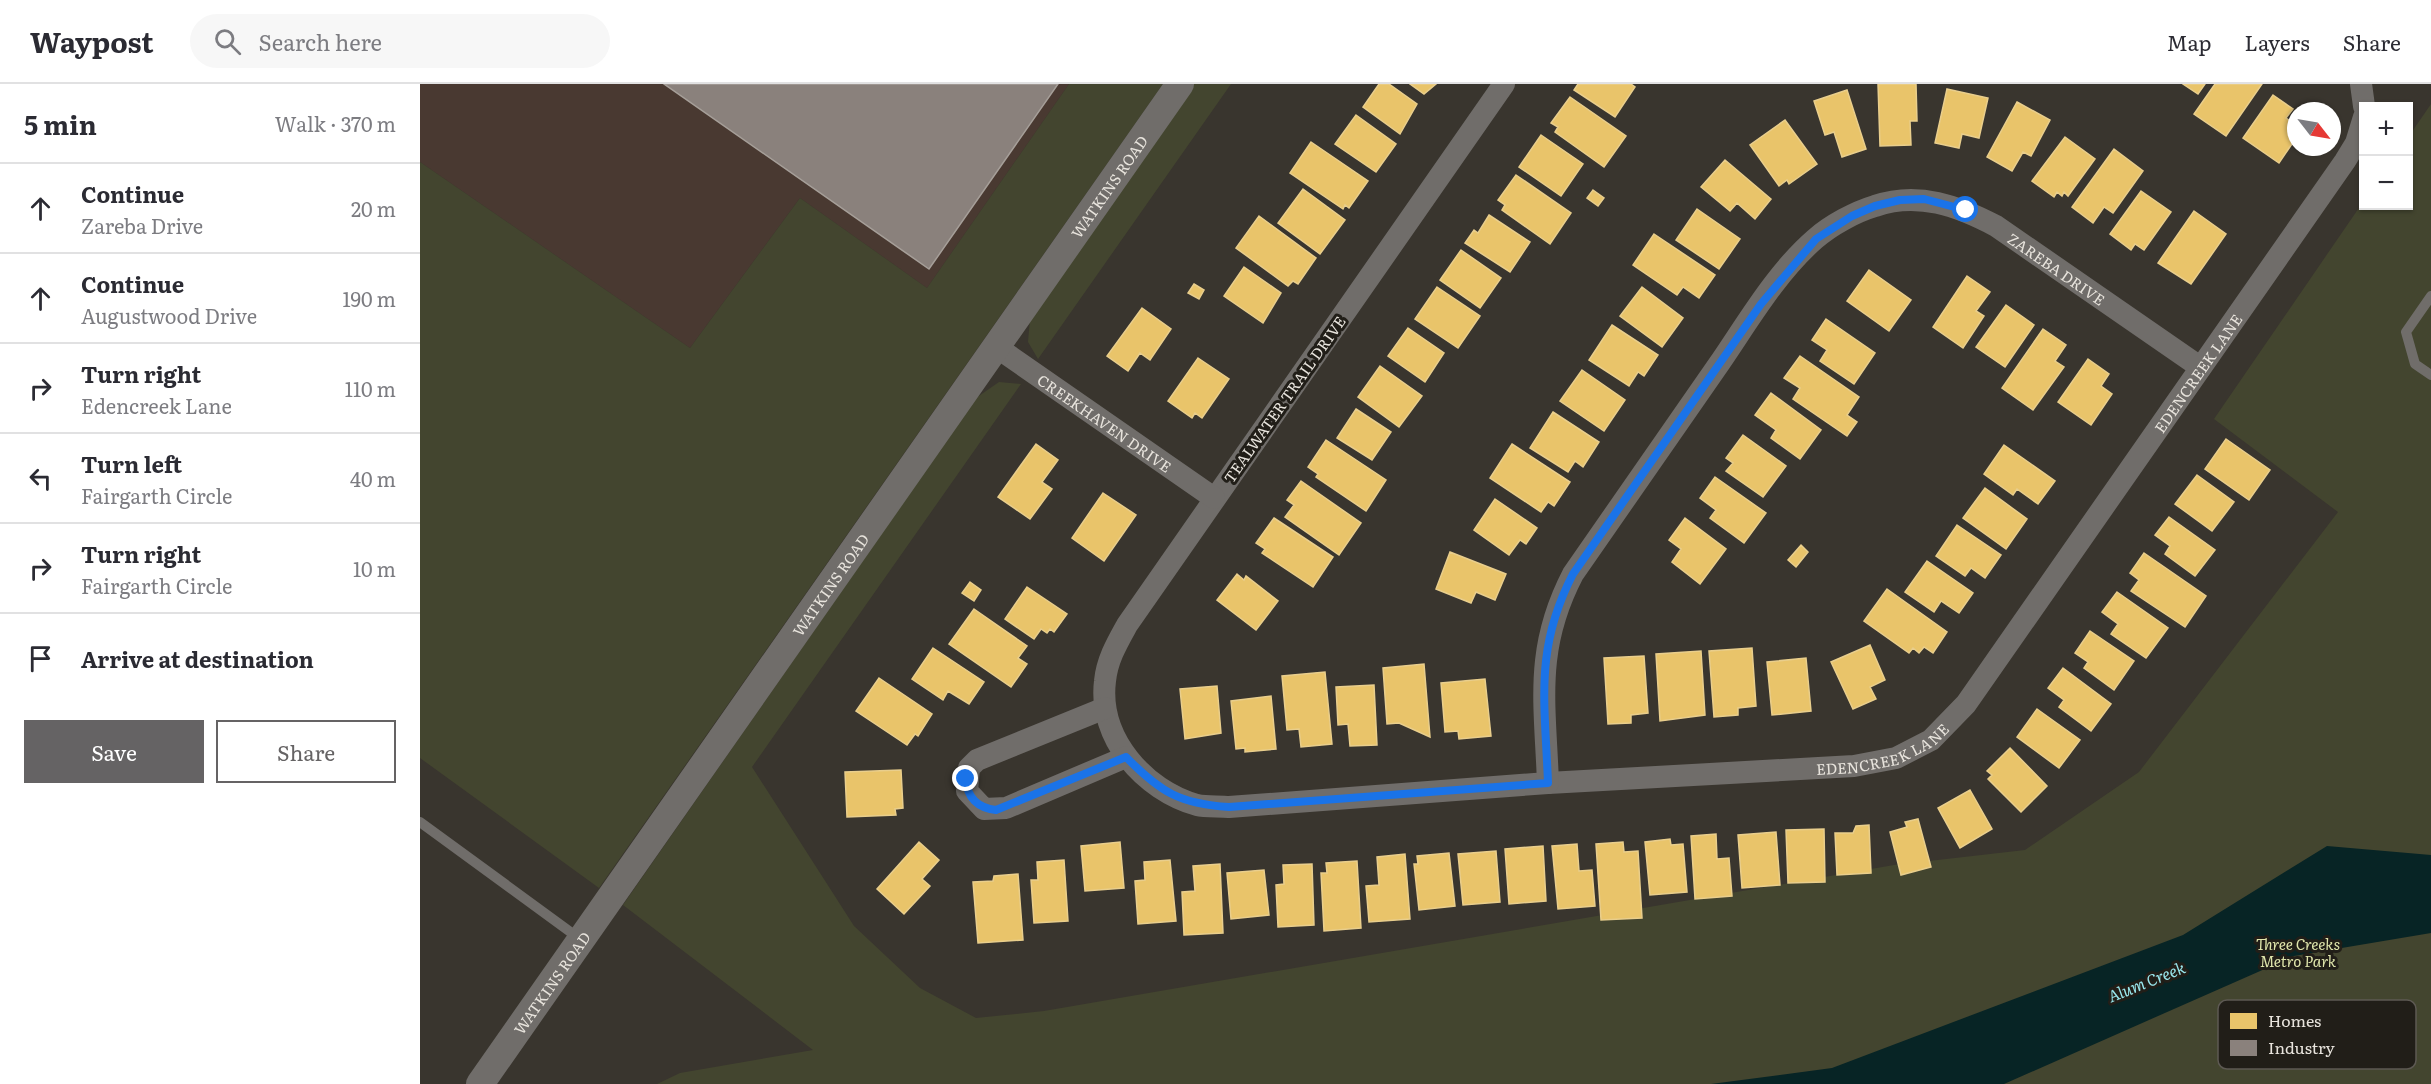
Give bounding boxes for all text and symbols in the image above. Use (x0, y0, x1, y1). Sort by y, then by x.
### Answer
search box (190, 14, 610, 68)
text: Waypost (30, 20, 154, 62)
icon: search (211, 25, 244, 58)
text: Search here (259, 25, 382, 58)
text: Map (2167, 26, 2212, 57)
text: Layers (2245, 26, 2310, 57)
text: Share (2343, 26, 2401, 57)
north arrow (2287, 102, 2341, 156)
map controls (2359, 102, 2413, 210)
button: + (2359, 102, 2413, 156)
text: 5 min (24, 104, 97, 143)
text: Walk · 370 m (275, 108, 396, 138)
street label: WATKINS ROAD (1064, 130, 1153, 242)
button: − (2359, 156, 2413, 210)
text: Continue (81, 177, 184, 210)
icon: ahead (24, 192, 57, 225)
text: 20 m (351, 193, 396, 223)
route start (1952, 196, 1978, 222)
text: Zareba Drive (81, 210, 203, 240)
street label: ZAREBA DRIVE (2003, 226, 2110, 310)
text: Continue (81, 267, 184, 300)
icon: ahead (24, 282, 57, 315)
text: 190 m (342, 283, 396, 313)
text: Augustwood Drive (81, 300, 257, 330)
street label: EDENCREEK LANE (2148, 309, 2247, 437)
street label: TEALWATER TRAIL DRIVE (1217, 311, 1351, 487)
text: Turn right (81, 357, 201, 390)
street label: CREEKHAVEN DRIVE (1033, 368, 1177, 477)
icon: right (24, 372, 57, 405)
text: 110 m (345, 373, 396, 403)
text: Edencreek Lane (81, 390, 232, 420)
text: Turn left (81, 447, 182, 480)
icon: left (24, 462, 57, 495)
text: 40 m (350, 463, 396, 493)
text: Fairgarth Circle (81, 480, 232, 510)
street label: WATKINS ROAD (786, 528, 874, 640)
text: Turn right (81, 537, 201, 570)
icon: right (24, 552, 57, 585)
text: 10 m (353, 553, 396, 583)
text: Fairgarth Circle (81, 570, 232, 600)
icon: arrive (24, 642, 57, 675)
text: Arrive at destination (81, 642, 314, 675)
street label: EDENCREEK LANE (1815, 717, 1953, 780)
button: Save (24, 720, 204, 783)
button: Share (216, 720, 396, 783)
route end (952, 765, 978, 791)
street label: WATKINS ROAD (507, 926, 595, 1039)
park label: Three Creeks Metro Park (2256, 932, 2340, 972)
water label: Alum Creek (2104, 954, 2189, 1007)
legend (2218, 1000, 2416, 1069)
text: Homes (2268, 1008, 2321, 1032)
text: Industry (2268, 1035, 2336, 1059)

